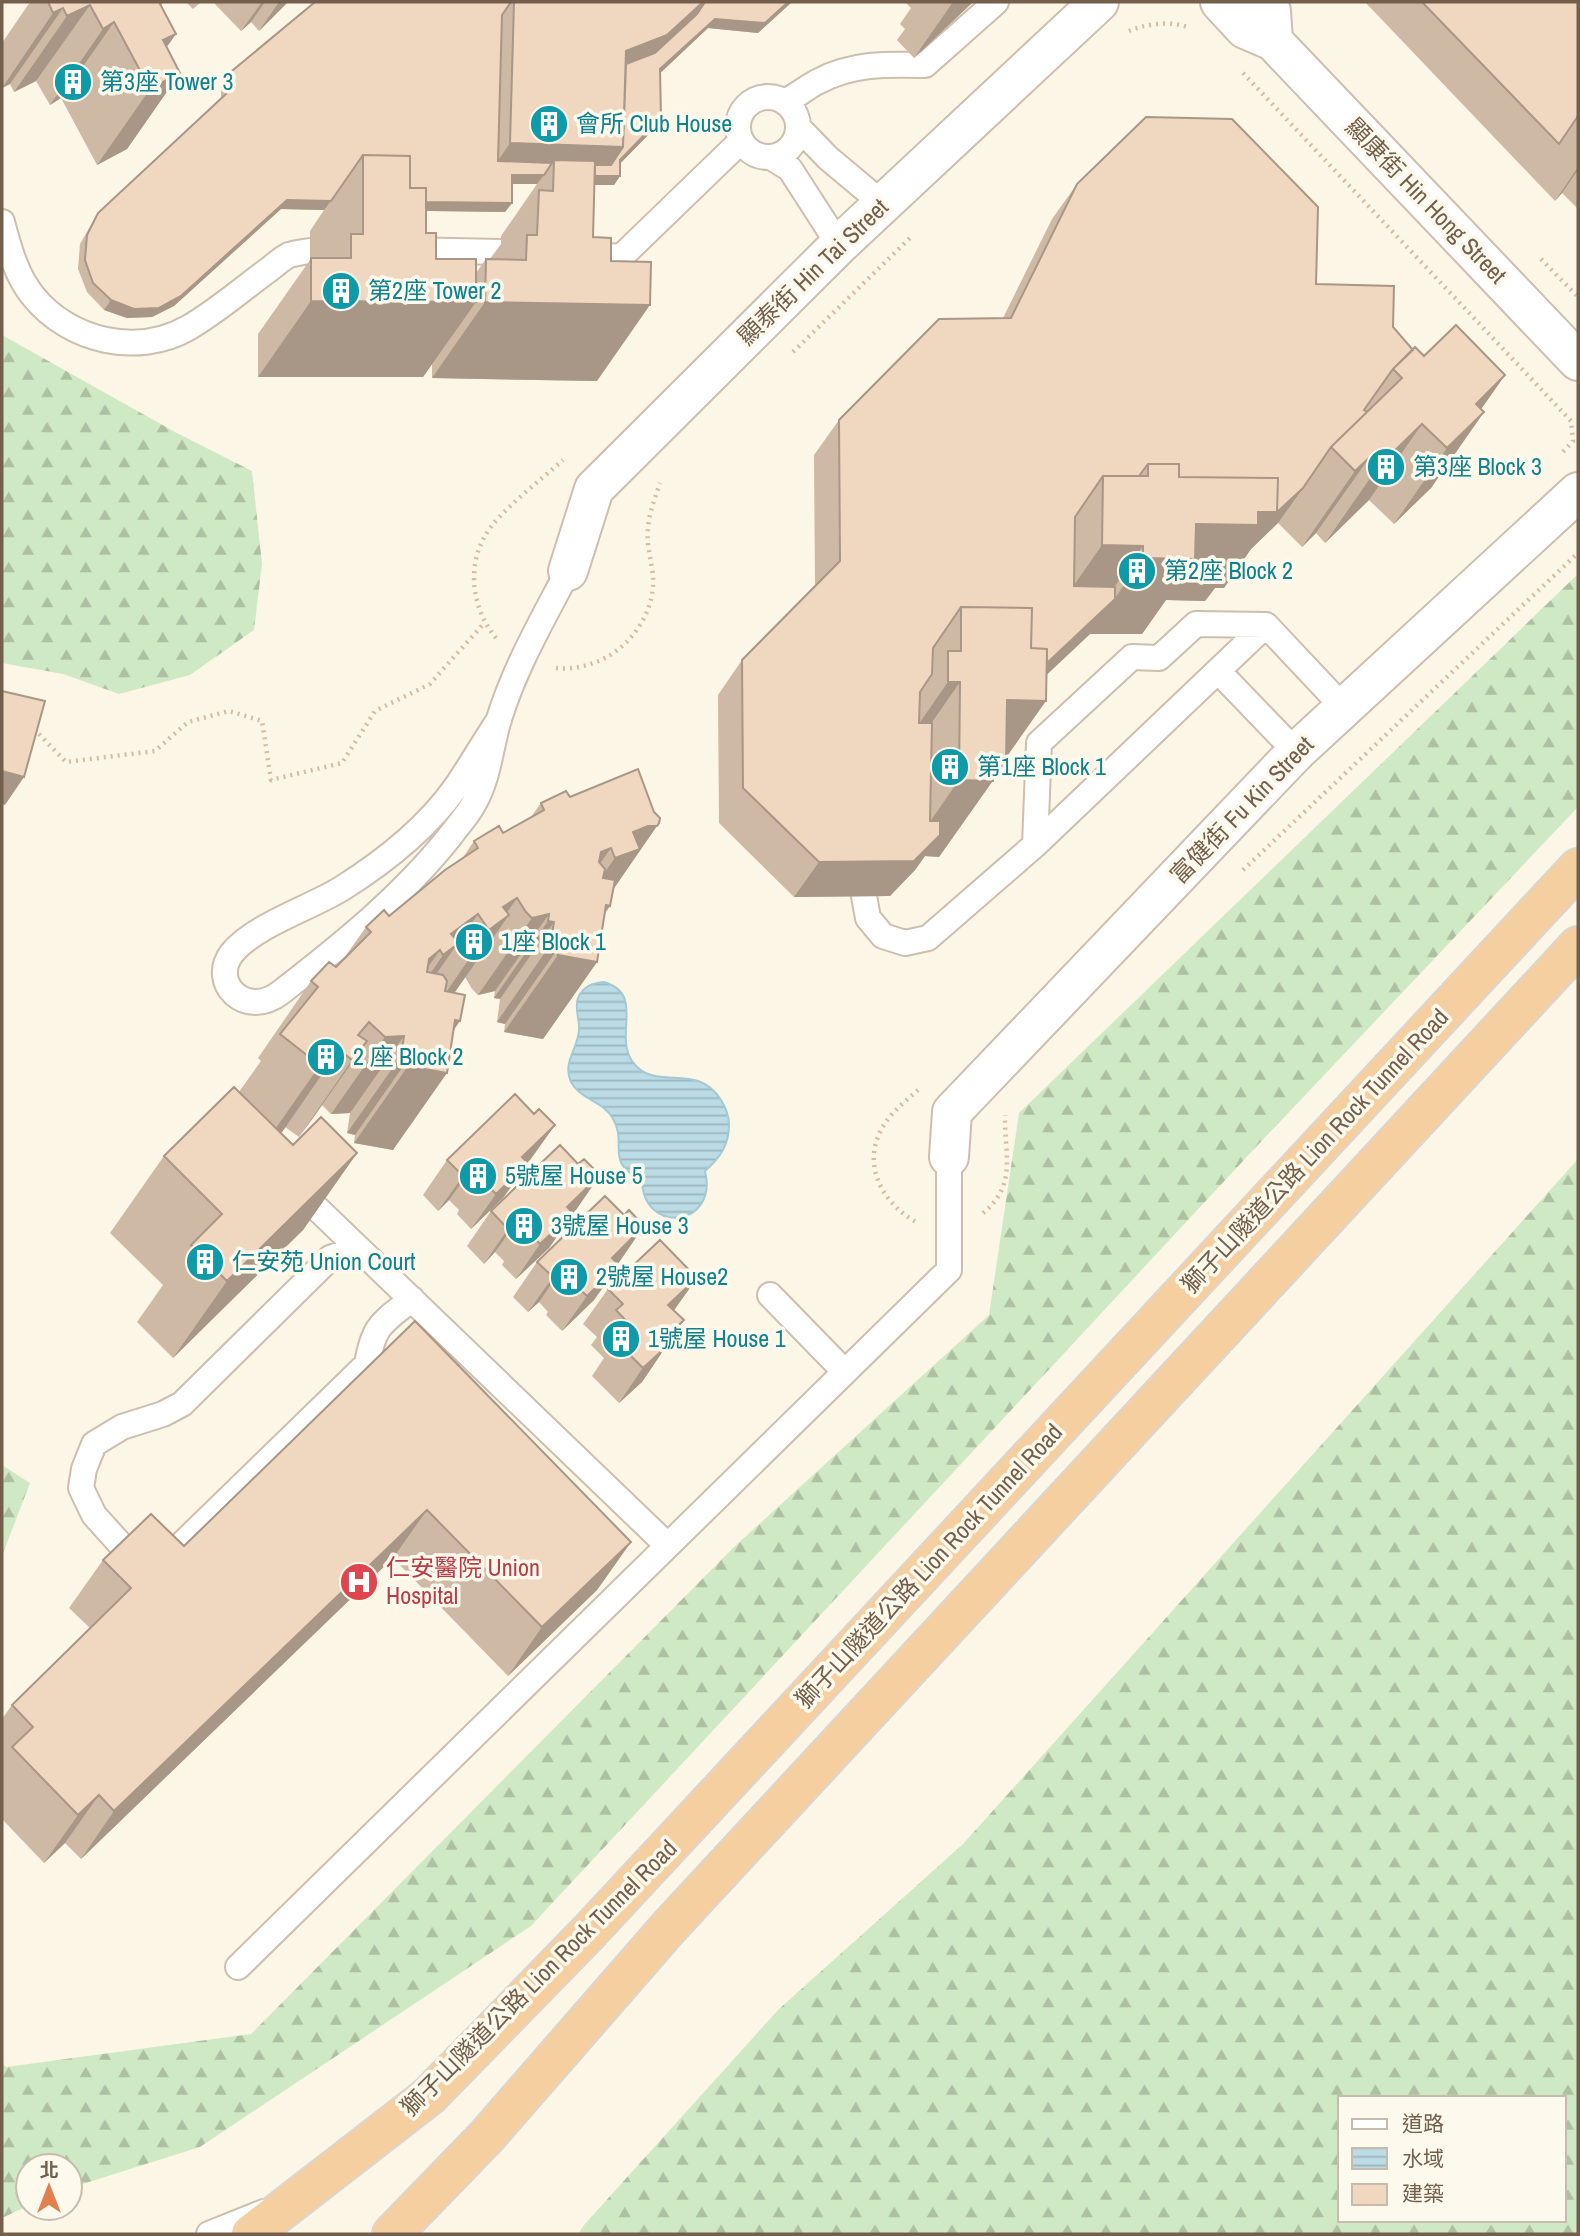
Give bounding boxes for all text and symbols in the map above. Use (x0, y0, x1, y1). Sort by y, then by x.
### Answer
building icon: 第3座 Tower 3 (52, 61, 94, 103)
place label: 第3座 Tower 3 (100, 65, 233, 97)
building icon: 會所 Club House (528, 103, 570, 145)
place label: 會所 Club House (576, 107, 732, 139)
street label: 顯康街 Hin Hong Street (1339, 111, 1515, 290)
street label: 顯泰街 Hin Tai Street (730, 191, 895, 352)
building icon: 第2座 Tower 2 (320, 270, 362, 312)
place label: 第2座 Tower 2 (368, 274, 501, 306)
building icon: 第3座 Block 3 (1365, 446, 1407, 488)
place label: 第3座 Block 3 (1413, 450, 1542, 482)
building icon: 第2座 Block 2 (1116, 550, 1158, 592)
place label: 第2座 Block 2 (1164, 554, 1293, 586)
street label: 富健街 Fu Kin Street (1163, 728, 1320, 890)
building icon: 第1座 Block 1 (929, 746, 971, 788)
place label: 第1座 Block 1 (977, 750, 1106, 782)
building icon: 1座 Block 1 (453, 921, 495, 963)
place label: 1座 Block 1 (501, 925, 606, 957)
street label: 獅子山隧道公路 Lion Rock Tunnel Road (1174, 1001, 1455, 1300)
building icon: 2 座 Block 2 (305, 1036, 347, 1078)
place label: 2 座 Block 2 (353, 1040, 463, 1072)
building icon: 5號屋 House 5 (457, 1155, 499, 1197)
place label: 5號屋 House 5 (505, 1159, 643, 1191)
building icon: 3號屋 House 3 (503, 1205, 545, 1247)
place label: 3號屋 House 3 (551, 1209, 689, 1241)
building icon: 仁安苑 Union Court (184, 1241, 226, 1283)
place label: 仁安苑 Union Court (232, 1245, 416, 1277)
building icon: 2號屋 House2 (548, 1256, 590, 1298)
place label: 2號屋 House2 (596, 1260, 728, 1292)
building icon: 1號屋 House 1 (600, 1318, 642, 1360)
place label: 1號屋 House 1 (648, 1322, 786, 1354)
street label: 獅子山隧道公路 Lion Rock Tunnel Road (788, 1416, 1069, 1715)
place label: 仁安醫院 Union Hospital (386, 1551, 540, 1611)
hospital icon: 仁安醫院 Union Hospital (338, 1561, 380, 1603)
street label: 獅子山隧道公路 Lion Rock Tunnel Road (393, 1832, 683, 2122)
legend (1338, 2096, 1566, 2222)
text: 道路 (1402, 2109, 1444, 2138)
text: 水域 (1402, 2144, 1444, 2173)
north arrow (14, 2152, 84, 2222)
text: 北 (39, 2157, 59, 2183)
text: 建築 (1402, 2179, 1444, 2208)

